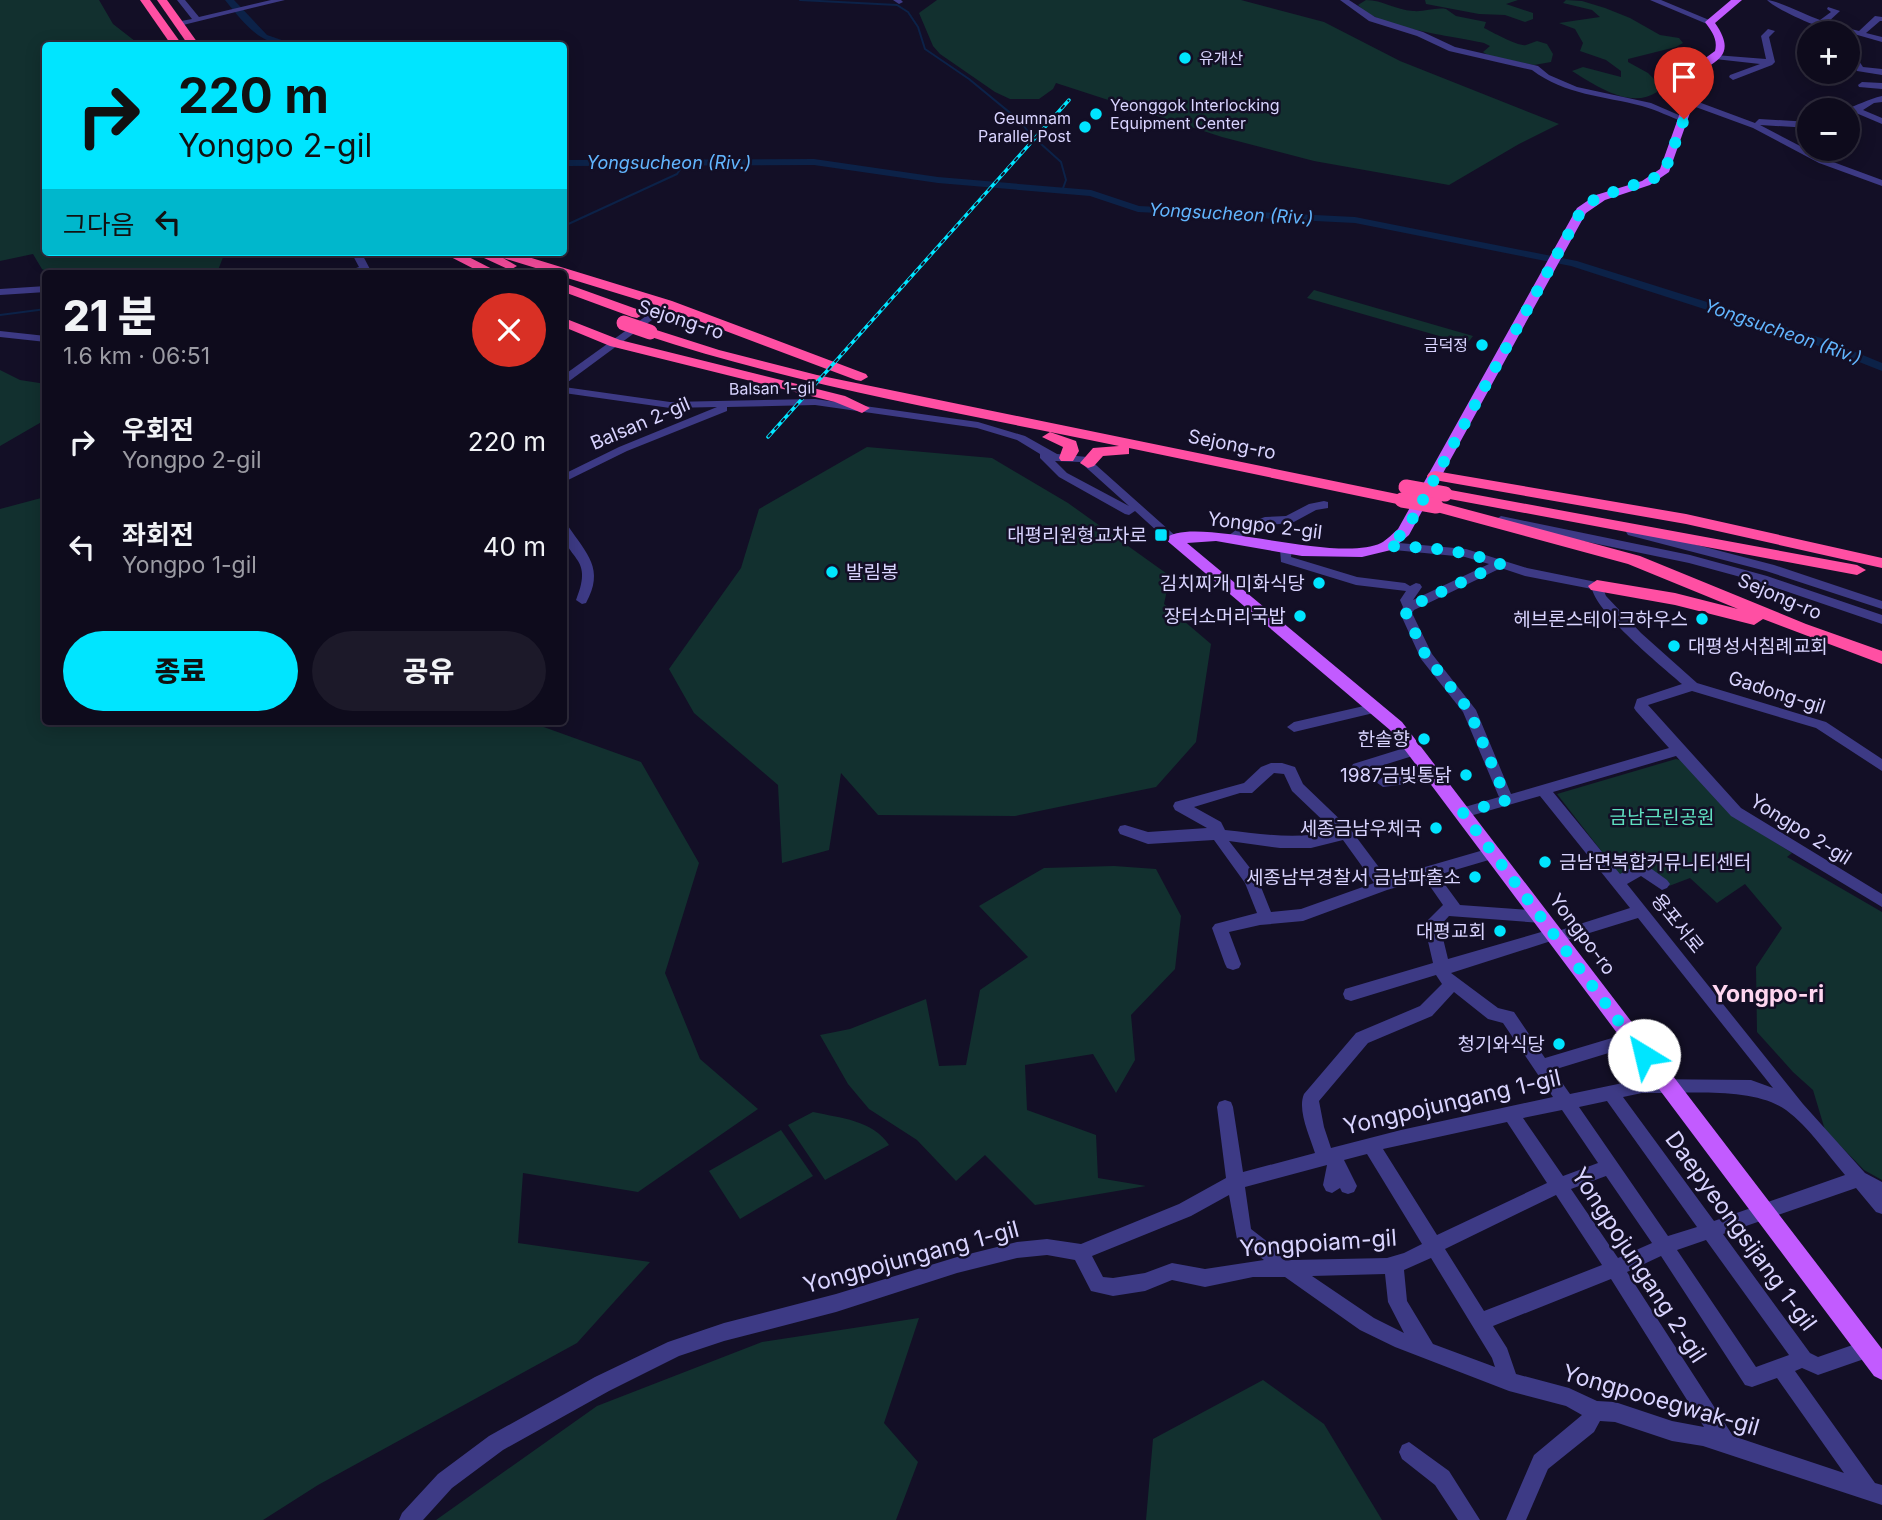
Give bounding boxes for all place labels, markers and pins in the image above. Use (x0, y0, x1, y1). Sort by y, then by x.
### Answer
pin (1654, 47, 1714, 119)
place label: 유개산 (1199, 48, 1243, 68)
marker: 유개산 (1177, 50, 1193, 66)
place label: Yeonggok Interlocking Equipment Center (1110, 95, 1279, 133)
marker: Yeonggok Interlocking Equipment Center (1088, 106, 1104, 122)
place label: Geumnam Parallel Post (978, 108, 1071, 146)
marker: Geumnam Parallel Post (1077, 119, 1093, 135)
place label: 금덕정 (1424, 335, 1468, 355)
marker: 금덕정 (1474, 337, 1490, 353)
place label: 대평리원형교차로 (1007, 524, 1147, 547)
marker: 대평리원형교차로 (1153, 527, 1169, 543)
place label: 발림봉 (846, 561, 898, 584)
marker: 발림봉 (824, 564, 840, 580)
place label: 김치찌개 미화식당 (1160, 572, 1305, 595)
marker: 김치찌개 미화식당 (1311, 575, 1327, 591)
place label: 장터소머리국밥 (1164, 605, 1286, 628)
marker: 장터소머리국밥 (1292, 608, 1308, 624)
place label: 헤브론스테이크하우스 (1513, 608, 1688, 631)
marker: 헤브론스테이크하우스 (1694, 611, 1710, 627)
place label: 대평성서침례교회 (1688, 635, 1828, 658)
marker: 대평성서침례교회 (1666, 638, 1682, 654)
place label: 한솔향 (1358, 728, 1410, 751)
marker: 한솔향 (1416, 731, 1432, 747)
place label: 1987금빛통닭 (1340, 764, 1452, 787)
marker: 1987금빛통닭 (1458, 767, 1474, 783)
place label: 세종금남우체국 (1300, 817, 1422, 840)
marker: 세종금남우체국 (1428, 820, 1444, 836)
place label: 금남면복합커뮤니티센터 (1559, 851, 1751, 874)
marker: 금남면복합커뮤니티센터 (1537, 854, 1553, 870)
place label: 세종남부경찰서 금남파출소 (1246, 866, 1461, 889)
marker: 세종남부경찰서 금남파출소 (1467, 869, 1483, 885)
place label: 대평교회 (1416, 920, 1486, 943)
marker: 대평교회 (1492, 923, 1508, 939)
place label: 청기와식당 (1458, 1033, 1545, 1056)
marker: 청기와식당 (1551, 1036, 1567, 1052)

